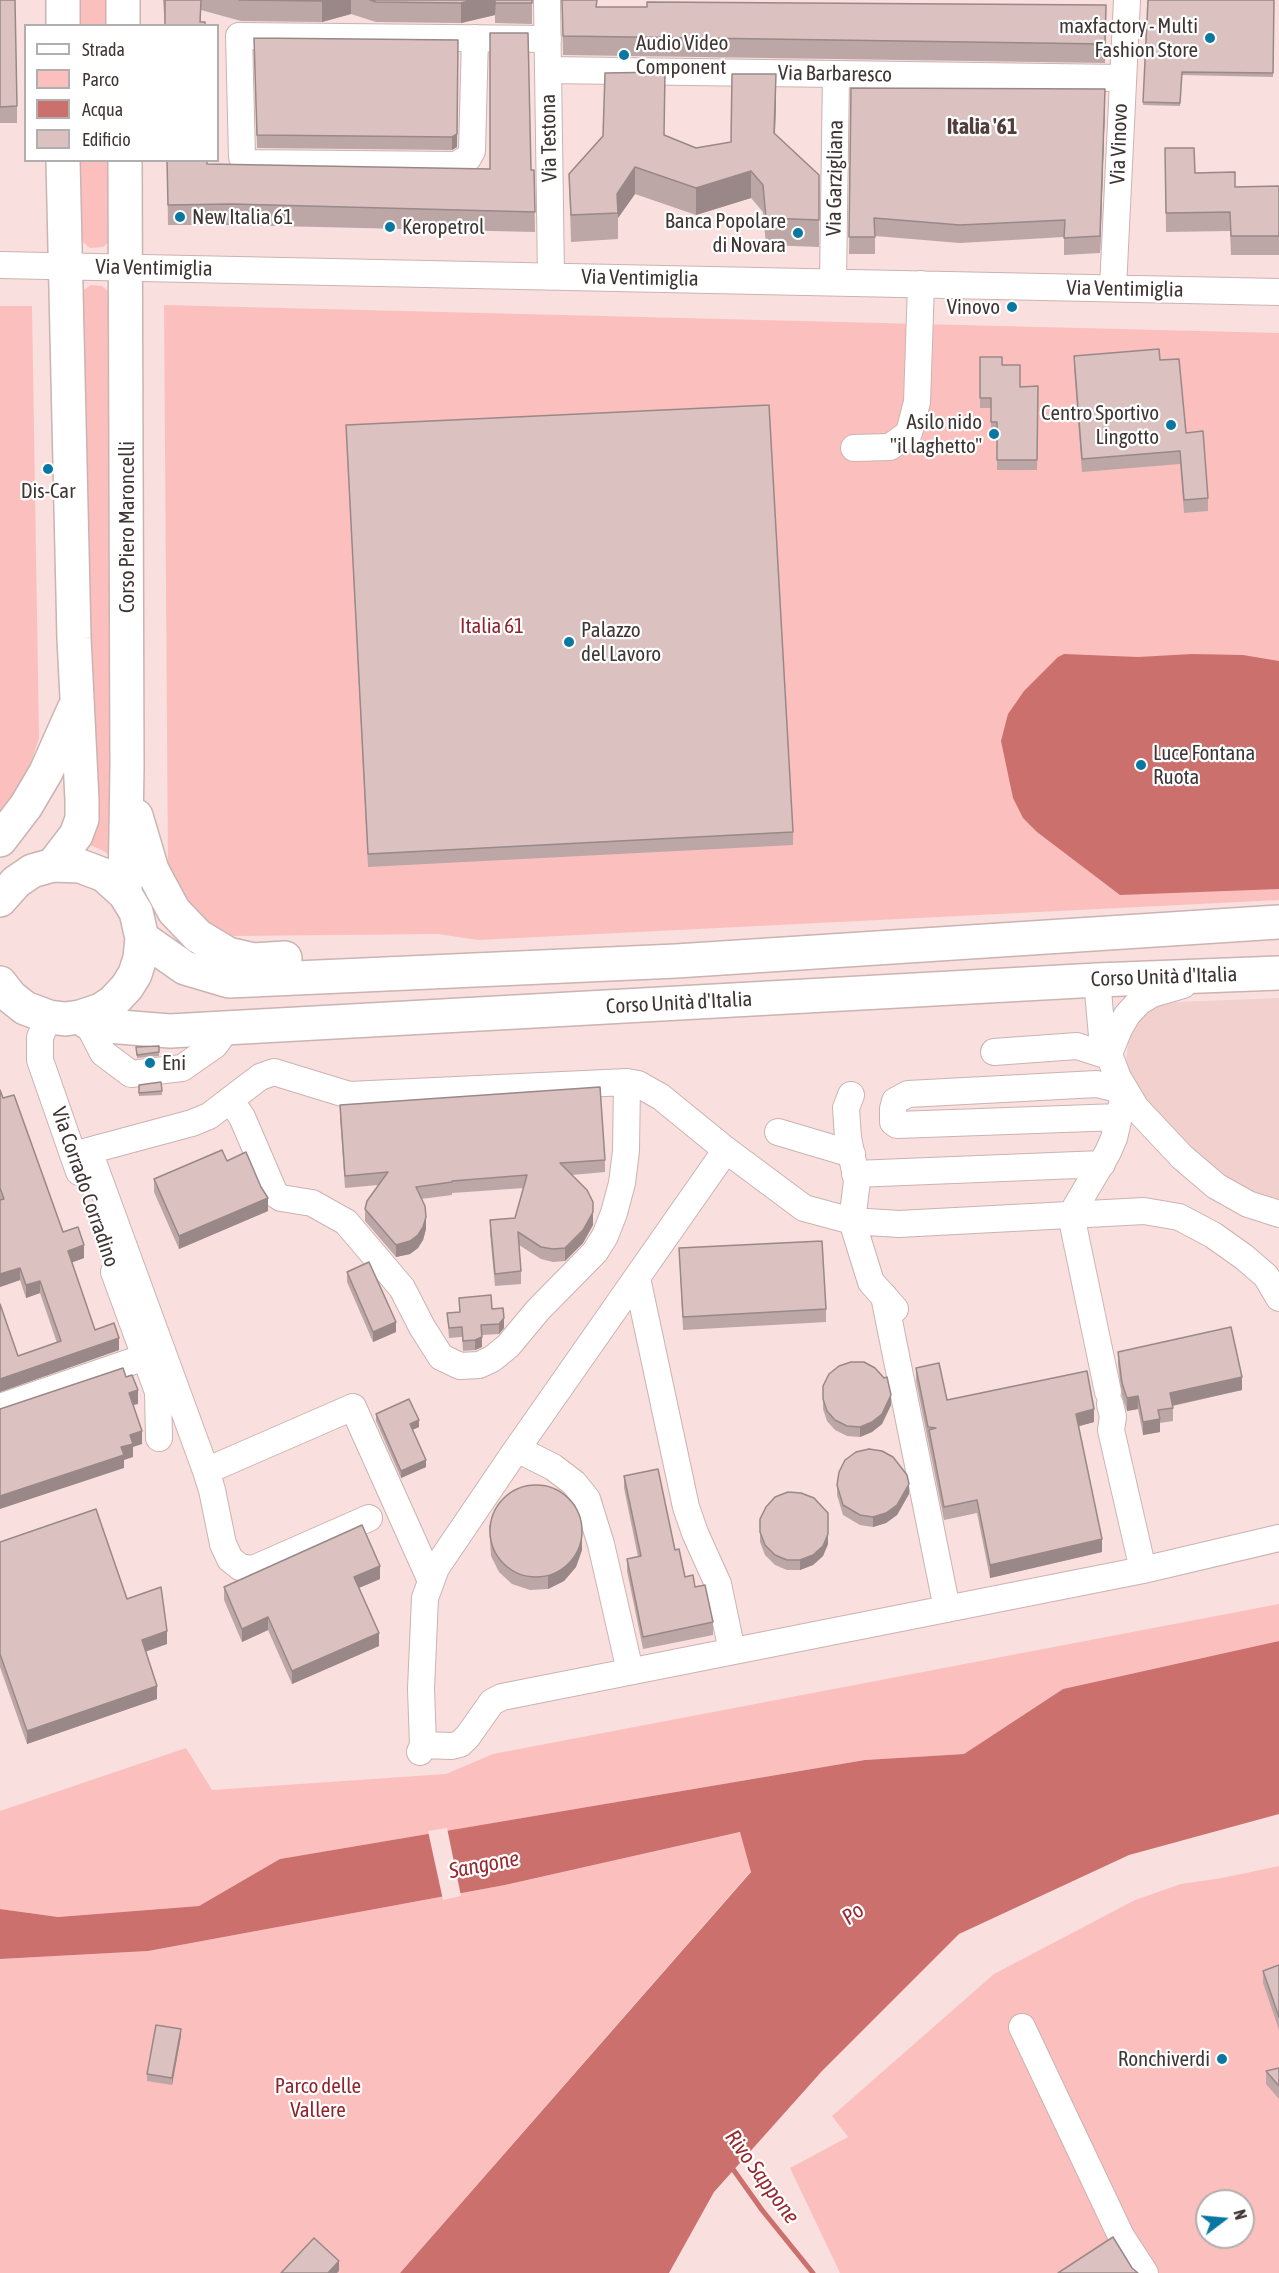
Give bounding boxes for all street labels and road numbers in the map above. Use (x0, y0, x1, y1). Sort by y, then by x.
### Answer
street label: Via Barbaresco (778, 60, 892, 88)
street label: Via Testona (536, 94, 562, 182)
street label: Via Vinovo (1105, 103, 1133, 185)
street label: Via Garzigliana (821, 120, 849, 236)
street label: Via Ventimiglia (95, 254, 213, 282)
street label: Via Ventimiglia (581, 264, 699, 292)
street label: Via Ventimiglia (1066, 275, 1184, 303)
street label: Corso Piero Maroncelli (114, 441, 140, 613)
street label: Corso Unità d'Italia (1090, 962, 1238, 992)
street label: Corso Unità d'Italia (605, 987, 753, 1019)
street label: Via Corrado Corradino (46, 1104, 124, 1270)

